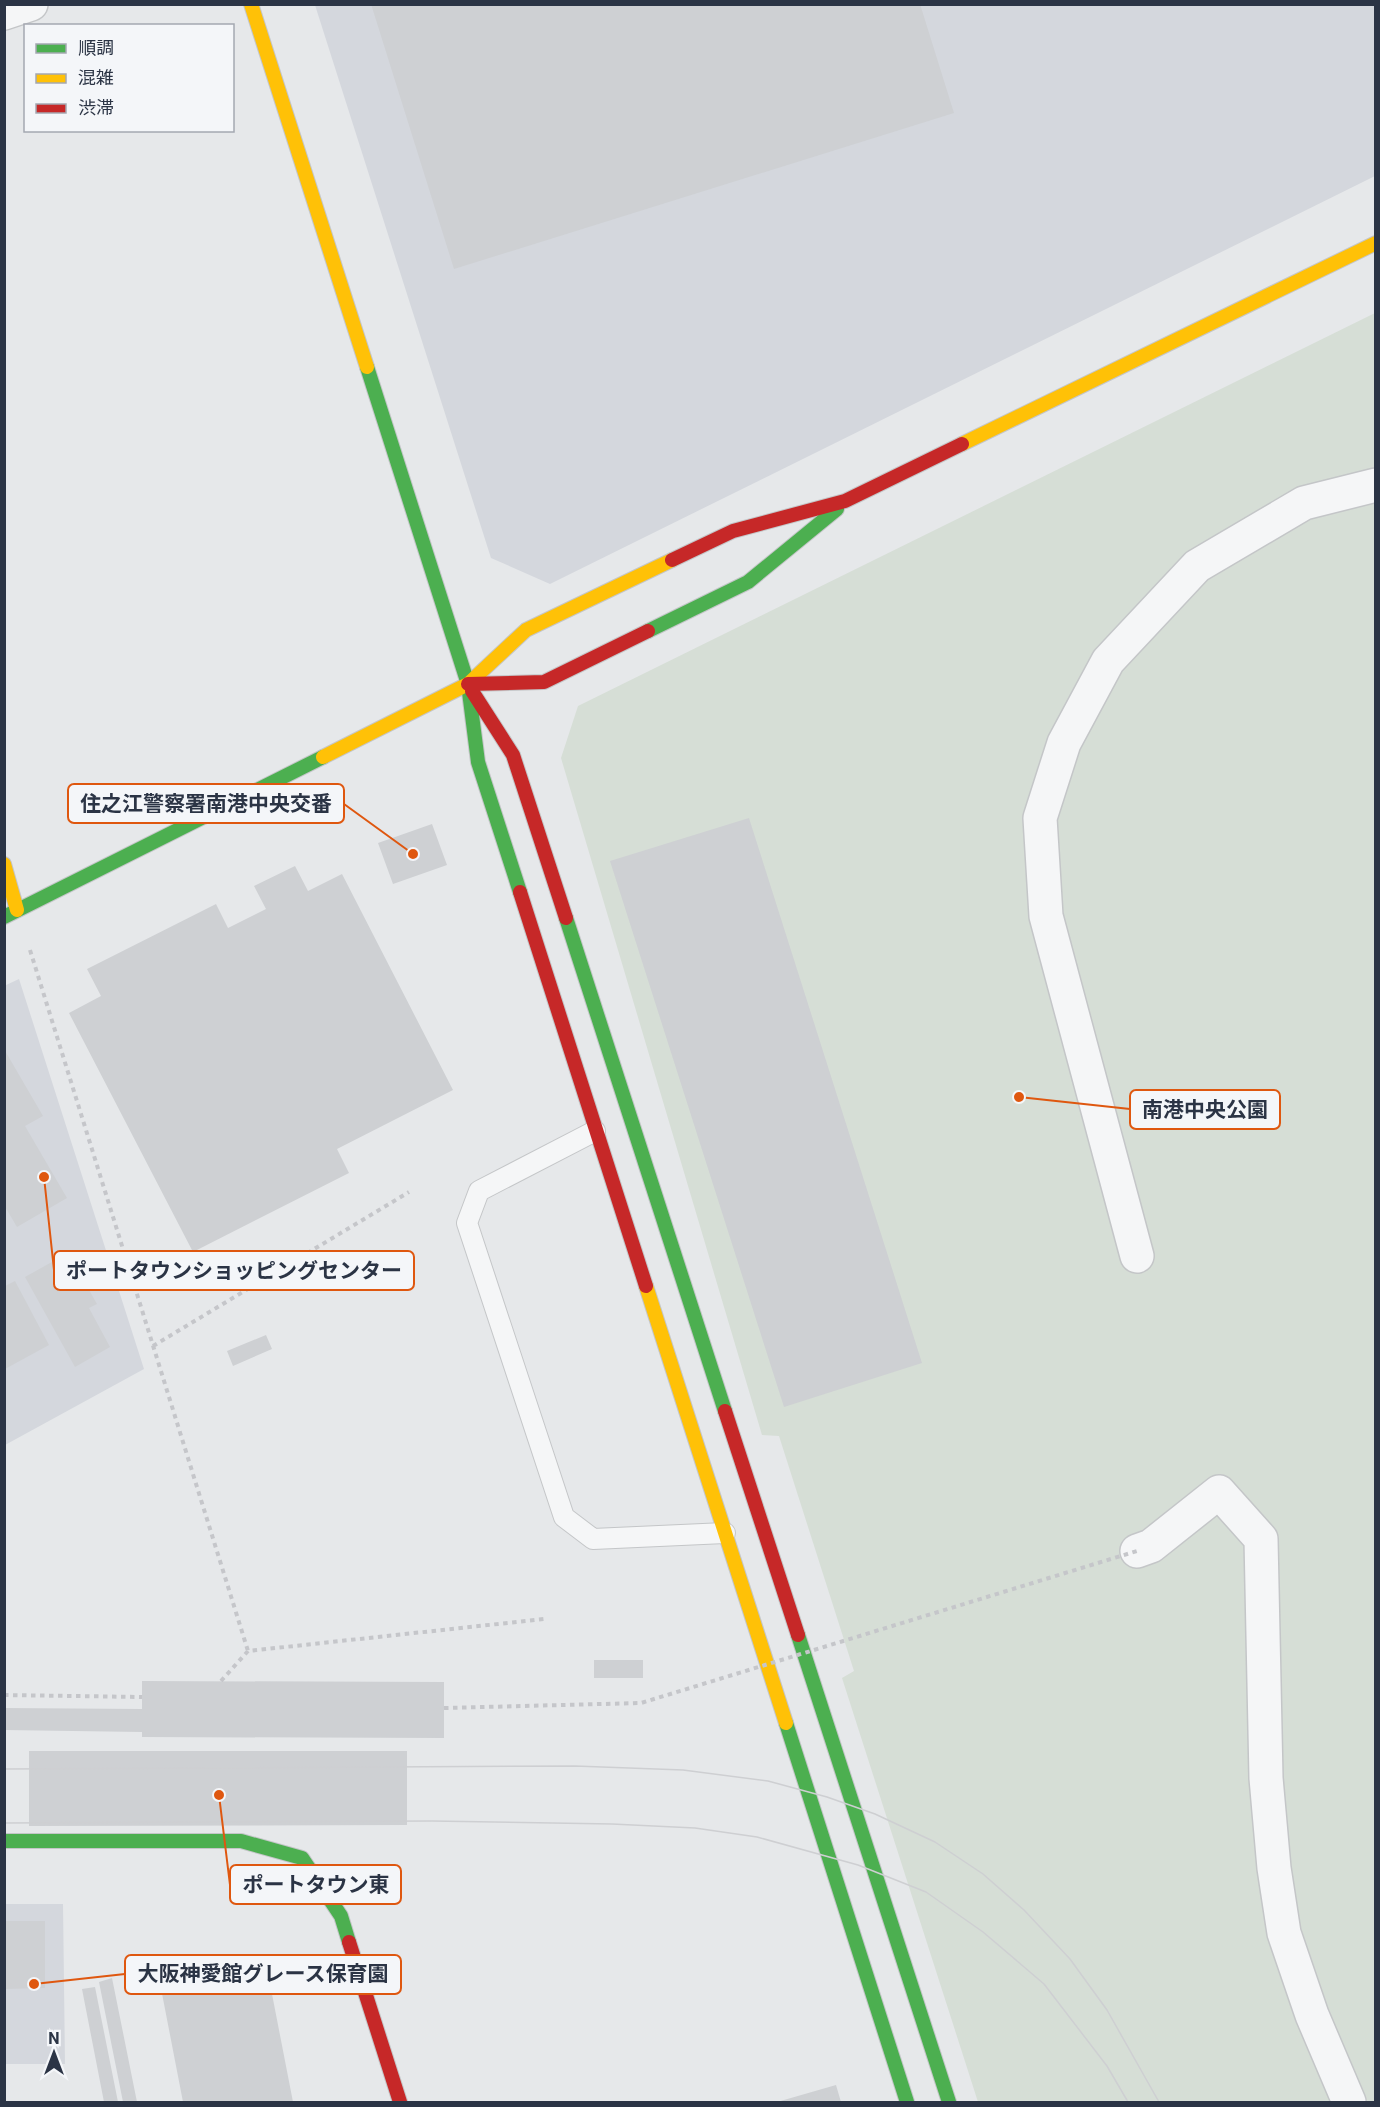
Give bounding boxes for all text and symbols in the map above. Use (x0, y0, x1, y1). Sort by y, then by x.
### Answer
legend (24, 24, 234, 132)
text: 順調 (78, 37, 114, 58)
text: 混雑 (78, 67, 114, 88)
text: 渋滞 (78, 97, 114, 118)
callout: 住之江警察署南港中央交番 (68, 784, 344, 823)
text: 住之江警察署南港中央交番 (80, 792, 332, 816)
callout: 南港中央公園 (1130, 1090, 1280, 1129)
text: 南港中央公園 (1142, 1098, 1268, 1122)
callout: ポートタウンショッピングセンター (54, 1251, 414, 1290)
text: ポートタウンショッピングセンター (66, 1259, 402, 1283)
callout: ポートタウン東 (230, 1865, 401, 1904)
text: ポートタウン東 (243, 1873, 390, 1897)
callout: 大阪神愛館グレース保育園 (125, 1955, 401, 1994)
text: 大阪神愛館グレース保育園 (138, 1962, 388, 1986)
north arrow (24, 2023, 84, 2083)
text: N (48, 2029, 60, 2048)

